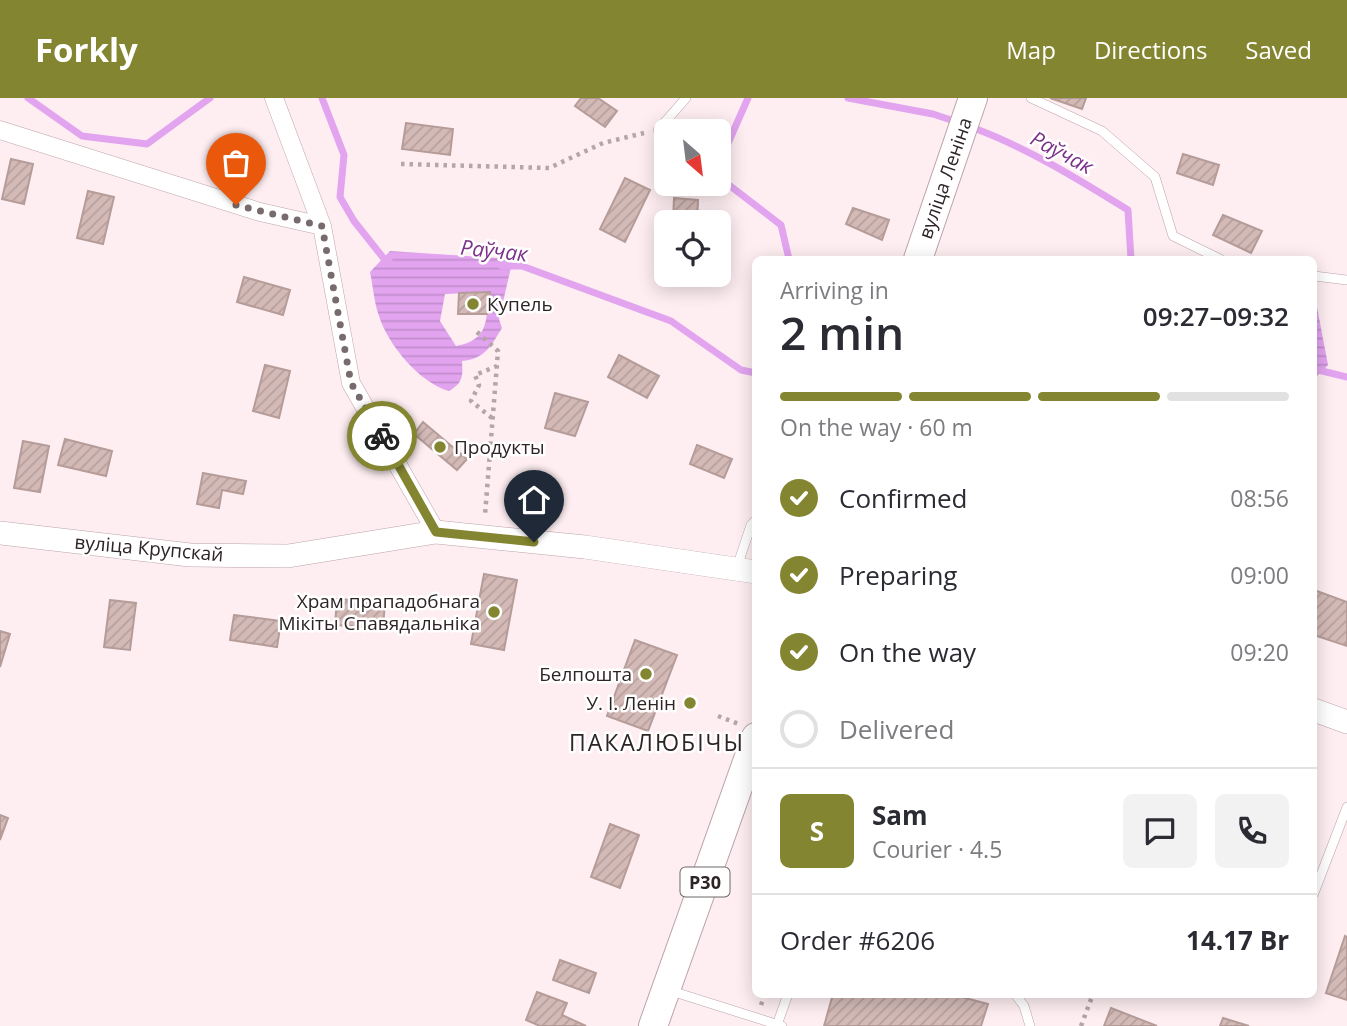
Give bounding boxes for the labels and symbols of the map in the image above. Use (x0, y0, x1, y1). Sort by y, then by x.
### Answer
street label: вуліца Леніна (912, 114, 978, 242)
north arrow (654, 119, 732, 196)
water label: Раўчак (1026, 124, 1100, 181)
pin (206, 133, 266, 205)
water label: Раўчак (459, 233, 531, 268)
place label: Купель (487, 291, 553, 317)
marker: Купель (465, 296, 481, 312)
courier (347, 401, 417, 471)
place label: Продукты (454, 434, 545, 460)
marker: Продукты (432, 439, 448, 455)
pin (504, 470, 564, 542)
street label: вуліца Крупскай (73, 529, 225, 567)
place label: Храм прападобнага Мікіты Спавядальніка (279, 588, 480, 636)
marker: Храм прападобнага Мікіты Спавядальніка (486, 604, 502, 620)
place label: Белпошта (539, 661, 632, 687)
marker: Белпошта (638, 666, 654, 682)
place label: У. І. Ленін (586, 690, 676, 716)
marker: У. І. Ленін (682, 695, 698, 711)
district label: ПАКАЛЮБІЧЫ (569, 726, 745, 758)
road number: Р30 (680, 868, 730, 896)

